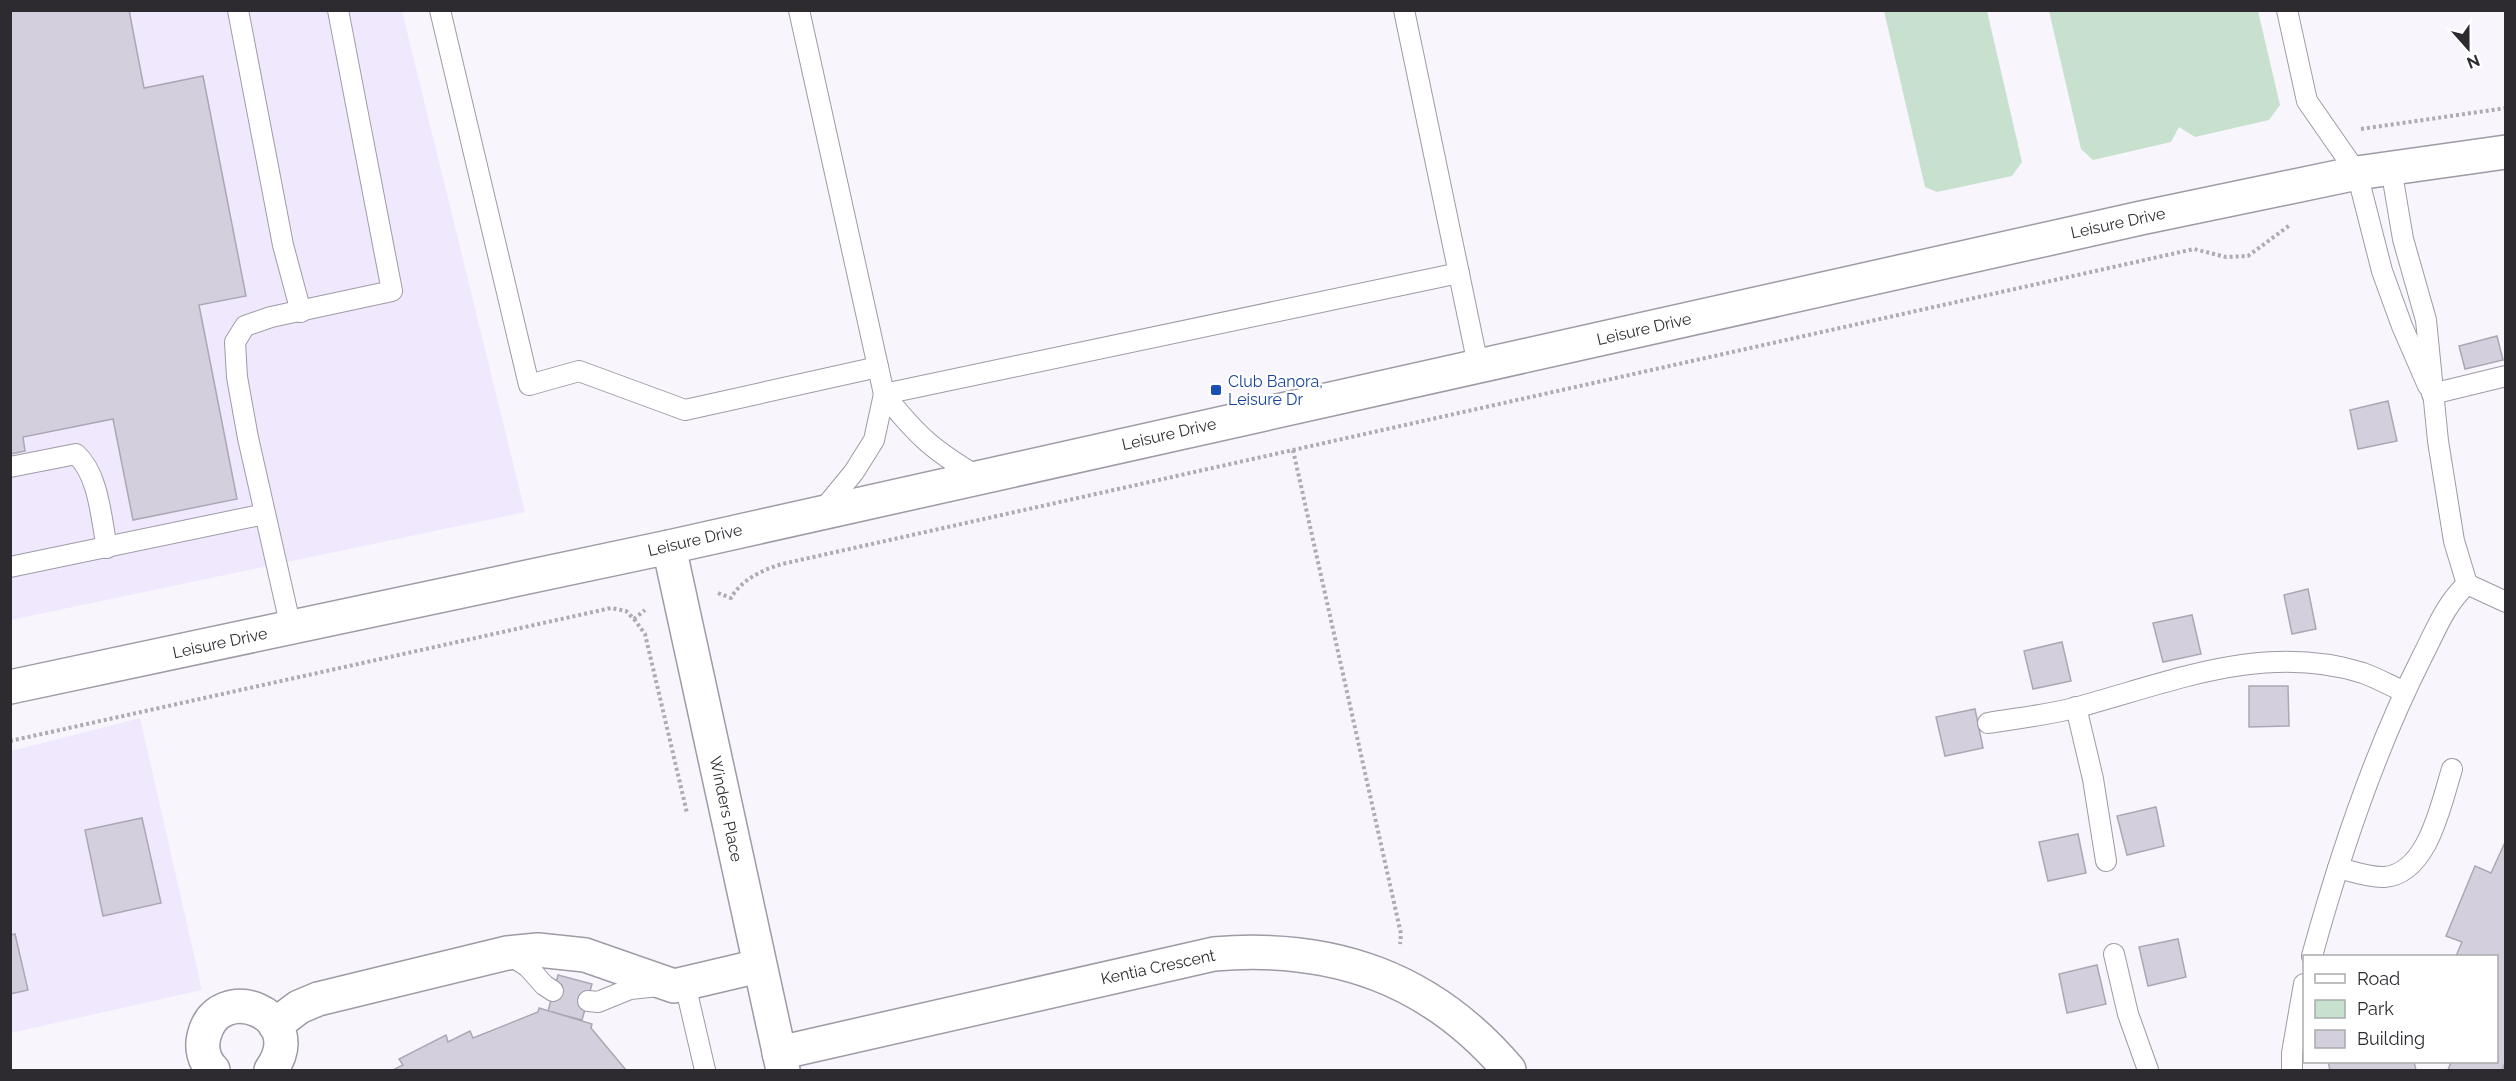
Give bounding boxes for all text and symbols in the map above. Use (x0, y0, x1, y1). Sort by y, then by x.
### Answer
north arrow (2438, 18, 2498, 78)
text: N (2464, 50, 2482, 73)
street label: Leisure Drive (2069, 204, 2167, 242)
street label: Leisure Drive (1595, 309, 1693, 349)
place label: Club Banora, Leisure Dr (1228, 372, 1323, 409)
marker: Club Banora, Leisure Dr (1209, 383, 1223, 397)
street label: Leisure Drive (1120, 414, 1218, 454)
street label: Leisure Drive (646, 520, 744, 560)
street label: Leisure Drive (171, 624, 269, 662)
street label: Winders Place (706, 754, 746, 864)
street label: Kentia Crescent (1099, 945, 1217, 988)
legend (2303, 955, 2498, 1063)
text: Road (2357, 968, 2400, 989)
text: Park (2357, 998, 2394, 1019)
text: Building (2357, 1028, 2425, 1049)

